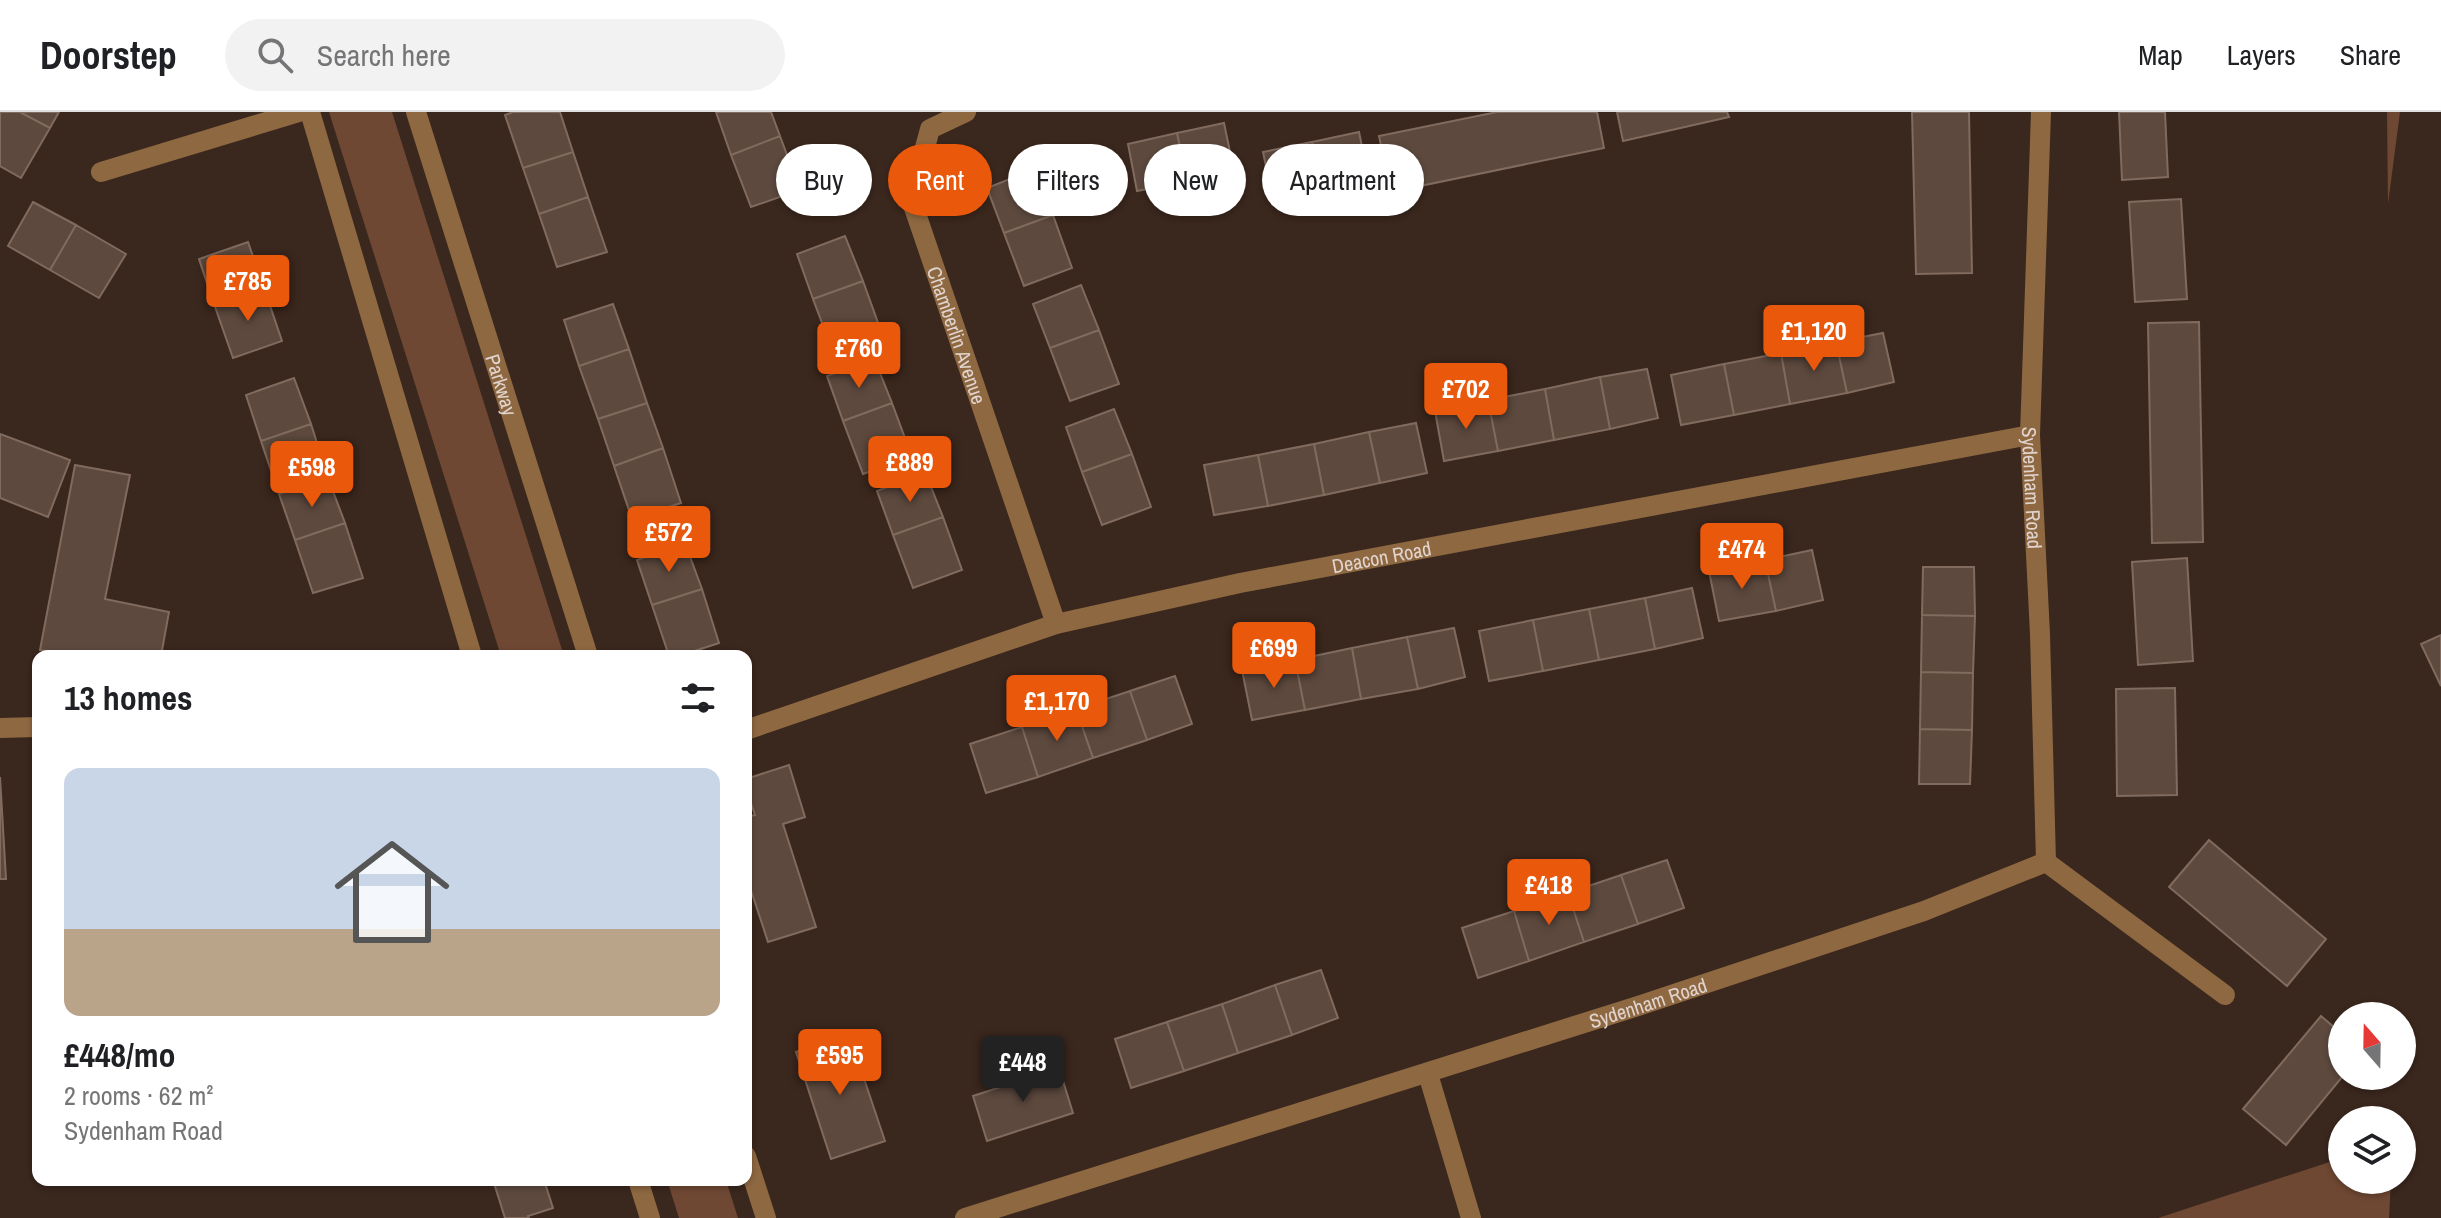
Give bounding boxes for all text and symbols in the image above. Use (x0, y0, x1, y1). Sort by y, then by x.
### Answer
search box (225, 19, 785, 91)
text: Doorstep (40, 30, 177, 81)
icon: search (253, 33, 297, 77)
text: Search here (317, 35, 451, 75)
text: Map (2138, 36, 2183, 74)
text: Layers (2227, 36, 2296, 74)
text: Share (2340, 36, 2401, 74)
chip: Buy (776, 144, 872, 216)
chip: Rent (888, 144, 992, 216)
chip: Filters (1008, 144, 1128, 216)
chip: New (1144, 144, 1246, 216)
chip: Apartment (1262, 144, 1424, 216)
pin: £785 (201, 255, 295, 323)
text: £785 (224, 263, 272, 298)
street label: Chamberlin Avenue (921, 263, 993, 407)
pin: £1,120 (1749, 305, 1879, 373)
text: £1,120 (1781, 313, 1847, 348)
pin: £760 (812, 322, 906, 390)
text: £760 (835, 330, 883, 365)
street label: Parkway (480, 351, 525, 420)
pin: £702 (1419, 363, 1513, 431)
text: £702 (1442, 371, 1490, 406)
street label: Sydenham Road (2016, 426, 2049, 549)
pin: £889 (863, 436, 957, 504)
pin: £598 (265, 441, 359, 509)
text: £889 (886, 444, 934, 479)
text: £598 (288, 449, 336, 484)
pin: £572 (622, 506, 716, 574)
text: £572 (645, 514, 693, 549)
pin: £474 (1695, 523, 1789, 591)
text: £474 (1718, 531, 1766, 566)
street label: Deacon Road (1330, 534, 1433, 579)
pin: £699 (1227, 622, 1321, 690)
text: £699 (1250, 630, 1298, 665)
text: 13 homes (64, 675, 193, 721)
pin: £1,170 (992, 675, 1122, 743)
icon: filters (676, 676, 720, 720)
text: £1,170 (1024, 683, 1090, 718)
icon: home (320, 820, 464, 964)
pin: £418 (1502, 859, 1596, 927)
text: £418 (1525, 867, 1573, 902)
street label: Sydenham Road (1586, 971, 1710, 1034)
north arrow (2328, 1002, 2416, 1090)
map controls (2328, 1002, 2416, 1194)
pin: £595 (793, 1029, 887, 1097)
text: £448/mo (64, 1032, 176, 1078)
pin: £448 (976, 1036, 1070, 1104)
text: £595 (816, 1037, 864, 1072)
text: £448 (999, 1044, 1047, 1079)
text: 2 rooms · 62 m² (64, 1078, 213, 1113)
button: layers (2328, 1106, 2416, 1194)
text: Sydenham Road (64, 1113, 223, 1148)

